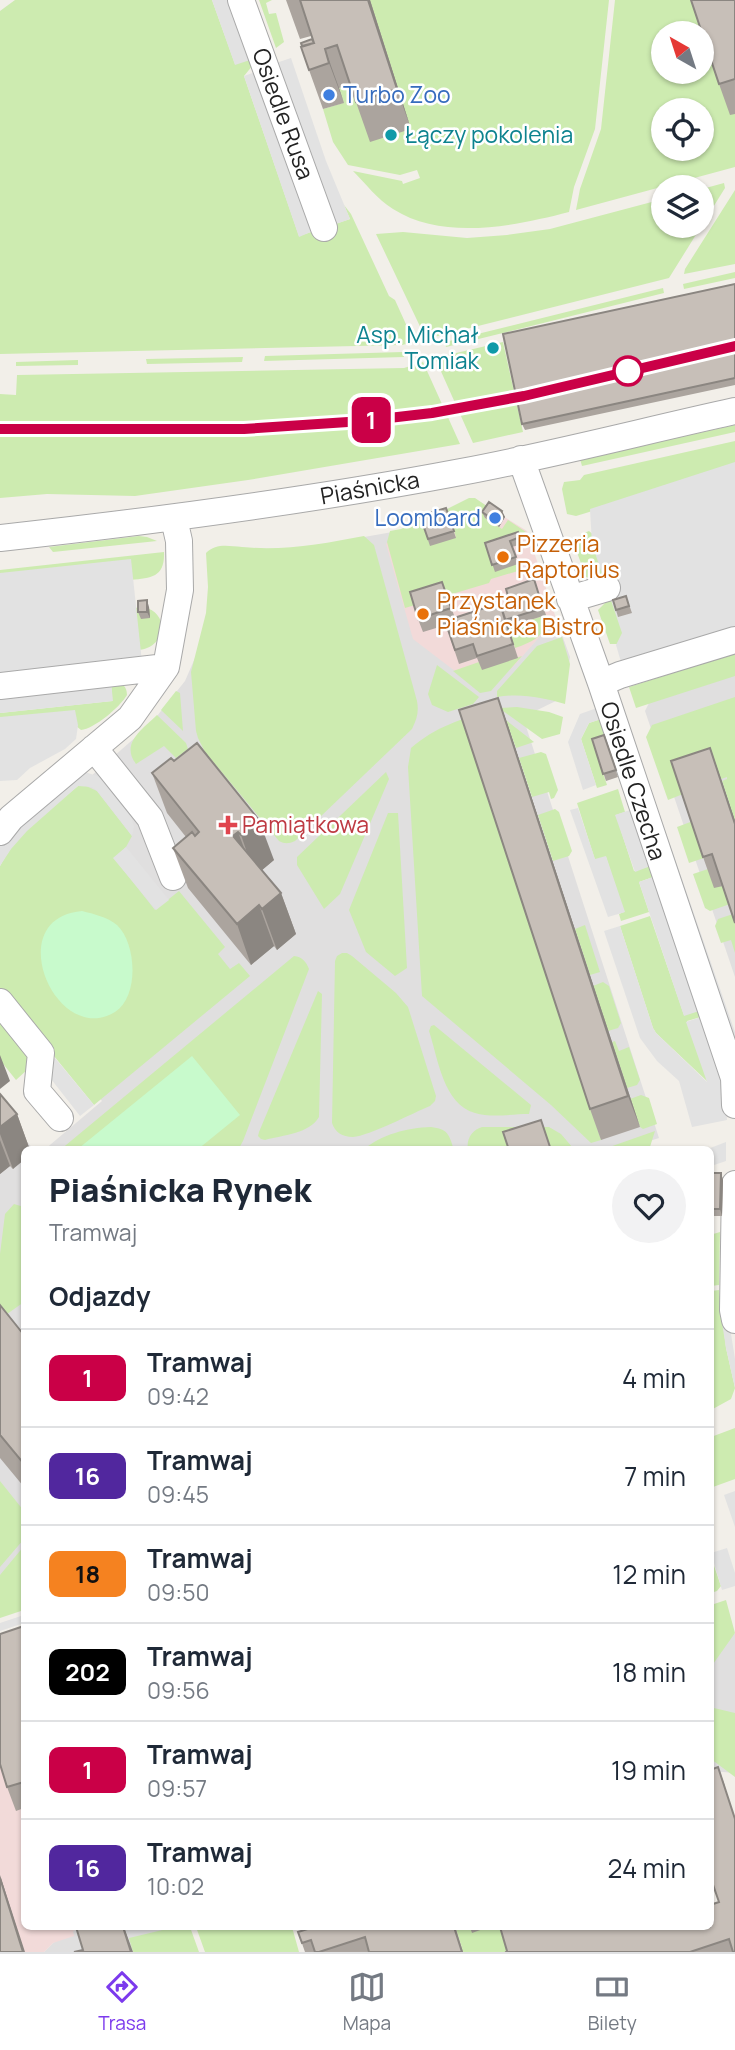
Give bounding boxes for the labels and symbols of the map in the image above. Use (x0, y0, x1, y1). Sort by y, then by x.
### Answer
north arrow (651, 21, 714, 84)
street label: Osiedle Rusa (245, 44, 323, 184)
place label: Turbo Zoo (343, 78, 451, 110)
marker: Turbo Zoo (321, 87, 337, 103)
place label: Łączy pokolenia (405, 118, 573, 150)
marker: Łączy pokolenia (383, 127, 399, 143)
place label: Asp. Michał Tomiak (356, 318, 480, 376)
marker: Asp. Michał Tomiak (485, 340, 501, 356)
unlabelled marker (613, 356, 643, 386)
line badge: 1 (348, 397, 394, 443)
street label: Piaśnicka (318, 463, 422, 511)
place label: Loombard (374, 501, 481, 533)
marker: Loombard (487, 510, 503, 526)
place label: Pizzeria Raptorius (517, 527, 620, 585)
marker: Pizzeria Raptorius (495, 549, 511, 565)
place label: Przystanek Piaśnicka Bistro (437, 584, 604, 642)
marker: Przystanek Piaśnicka Bistro (415, 606, 431, 622)
street label: Osiedle Czecha (593, 697, 675, 864)
place label: Pamiątkowa (242, 808, 369, 840)
marker: Pamiątkowa (220, 817, 236, 833)

